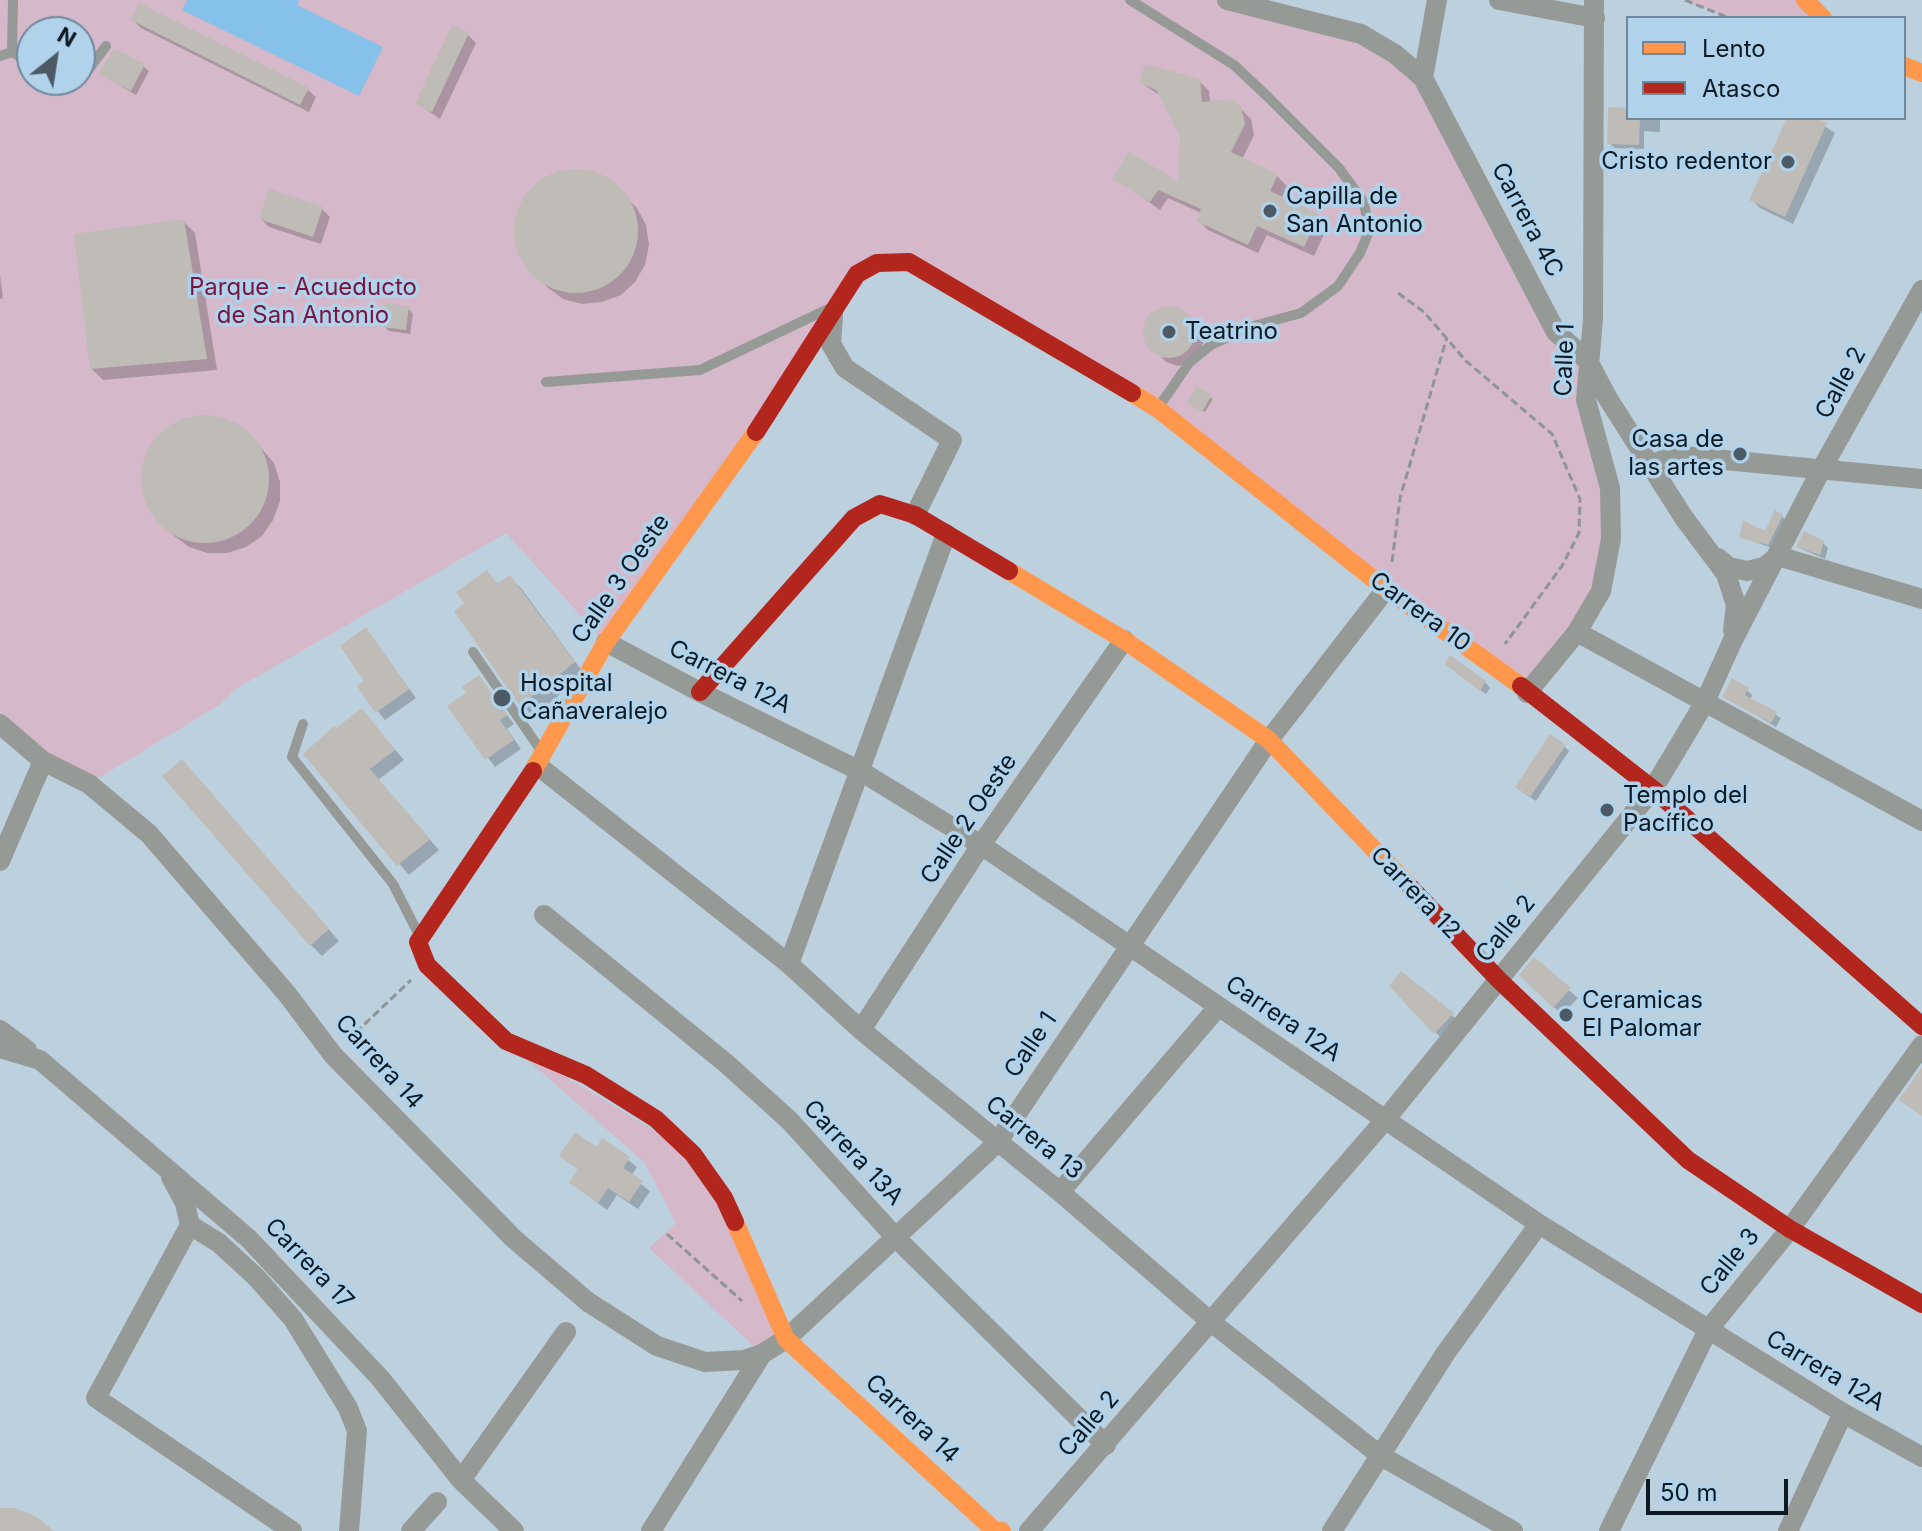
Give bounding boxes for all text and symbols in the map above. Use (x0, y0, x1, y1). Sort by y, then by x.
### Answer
north arrow (16, 16, 96, 96)
legend (1626, 16, 1906, 120)
text: N (53, 21, 81, 52)
text: Lento (1702, 34, 1766, 63)
text: Atasco (1702, 74, 1780, 103)
place label: Cristo redentor (1601, 148, 1772, 176)
marker: Cristo redentor (1779, 153, 1797, 171)
street label: Carrera 4C (1485, 158, 1569, 282)
place label: Capilla de San Antonio (1286, 183, 1423, 239)
marker: Capilla de San Antonio (1261, 202, 1279, 220)
park label: Parque - Acueducto de San Antonio (189, 274, 417, 330)
place label: Teatrino (1185, 318, 1278, 346)
marker: Teatrino (1160, 323, 1178, 341)
street label: Calle 1 (1549, 323, 1581, 397)
street label: Calle 2 (1809, 342, 1873, 424)
place label: Casa de las artes (1628, 426, 1724, 482)
marker: Casa de las artes (1731, 445, 1749, 463)
street label: Calle 3 Oeste (566, 509, 676, 649)
street label: Carrera 10 (1364, 566, 1476, 658)
street label: Carrera 12A (664, 634, 796, 720)
place label: Hospital Cañaveralejo (520, 670, 668, 726)
marker: Hospital Cañaveralejo (491, 687, 513, 709)
street label: Calle 2 Oeste (915, 748, 1023, 890)
place label: Templo del Pacífico (1623, 782, 1748, 838)
marker: Templo del Pacífico (1598, 801, 1616, 819)
street label: Carrera 12 (1364, 841, 1466, 945)
street label: Calle 2 (1470, 890, 1542, 968)
street label: Carrera 12A (1220, 970, 1346, 1068)
place label: Ceramicas El Palomar (1582, 987, 1703, 1043)
marker: Ceramicas El Palomar (1557, 1006, 1575, 1024)
street label: Calle 1 (999, 1007, 1063, 1083)
street label: Carrera 14 (329, 1009, 429, 1115)
street label: Carrera 13 (980, 1090, 1088, 1186)
street label: Carrera 13A (797, 1094, 909, 1212)
street label: Carrera 17 (258, 1212, 360, 1316)
street label: Calle 3 (1694, 1223, 1766, 1301)
street label: Carrera 12A (1760, 1324, 1890, 1418)
street label: Carrera 14 (859, 1368, 965, 1470)
street label: Calle 2 (1053, 1385, 1125, 1463)
scale bar (1650, 1463, 1792, 1513)
text: 50 m (1660, 1478, 1718, 1507)

